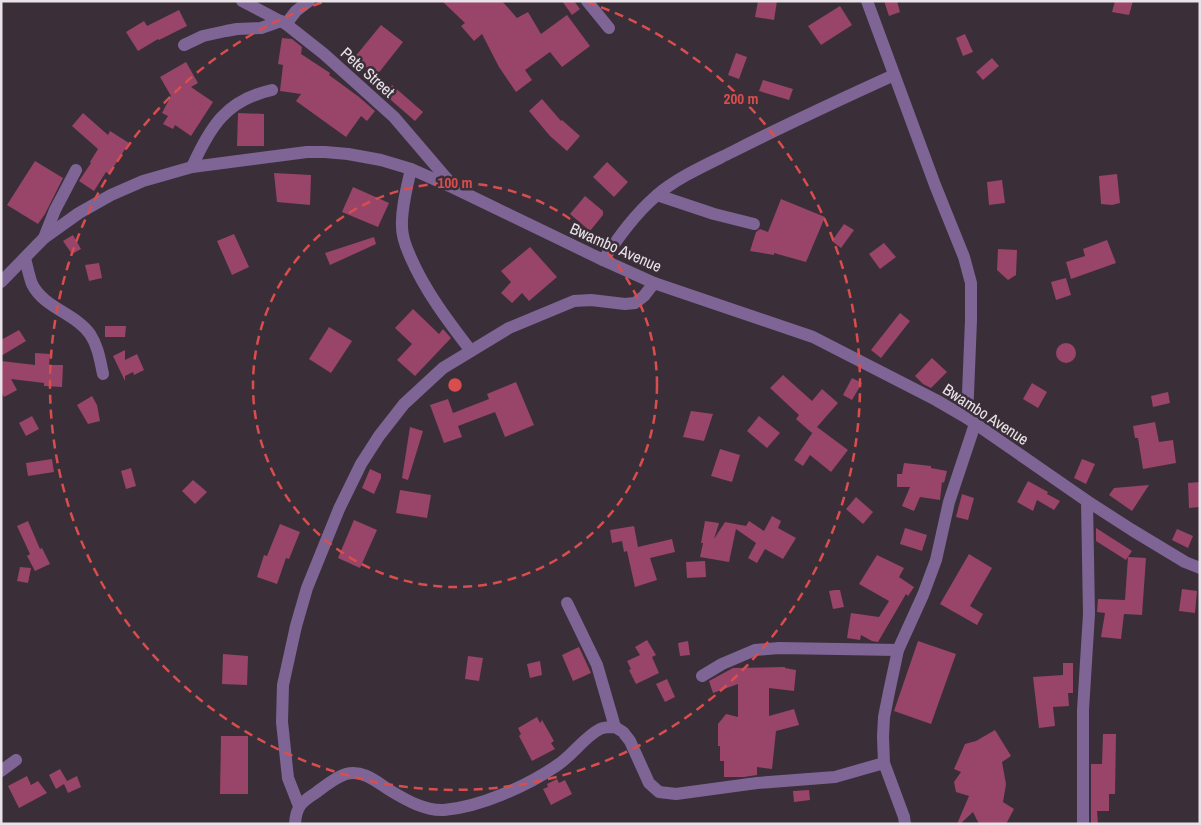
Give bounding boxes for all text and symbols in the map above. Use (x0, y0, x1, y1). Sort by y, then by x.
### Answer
street label: Pete Street (336, 42, 400, 102)
text: 200 m (724, 88, 758, 109)
text: 100 m (438, 172, 472, 193)
street label: Bwambo Avenue (567, 217, 665, 277)
centre of rings (446, 376, 464, 394)
street label: Bwambo Avenue (939, 378, 1033, 450)

